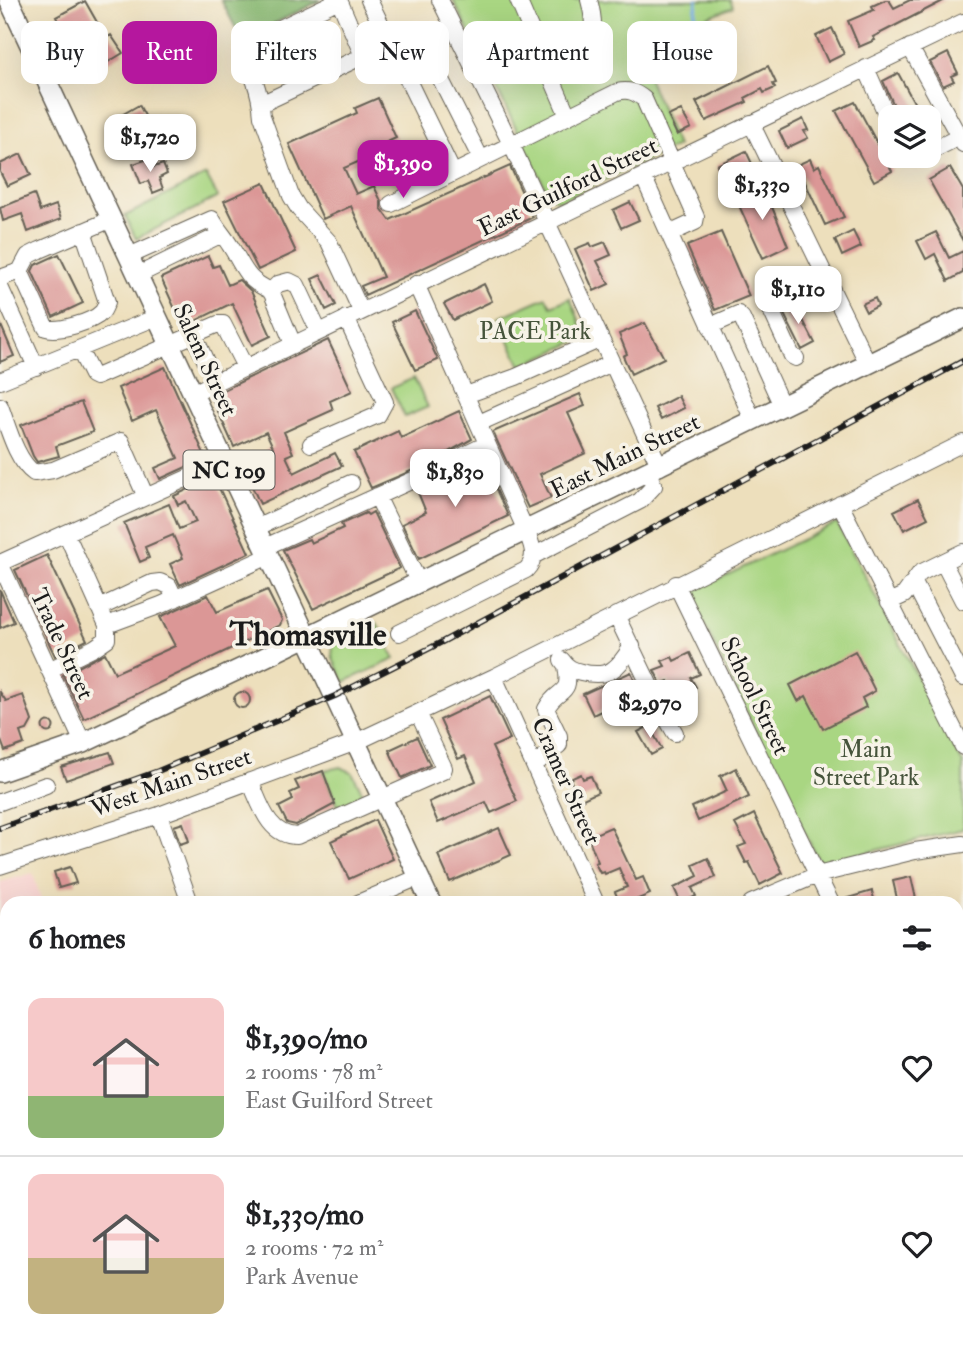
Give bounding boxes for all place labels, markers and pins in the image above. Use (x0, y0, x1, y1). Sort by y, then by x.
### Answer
pin: $1,720 (93, 114, 207, 174)
pin: $1,390 (346, 140, 460, 200)
pin: $1,330 (705, 162, 819, 222)
pin: $1,110 (741, 266, 855, 326)
pin: $1,830 (398, 449, 512, 509)
pin: $2,970 (593, 680, 707, 740)

